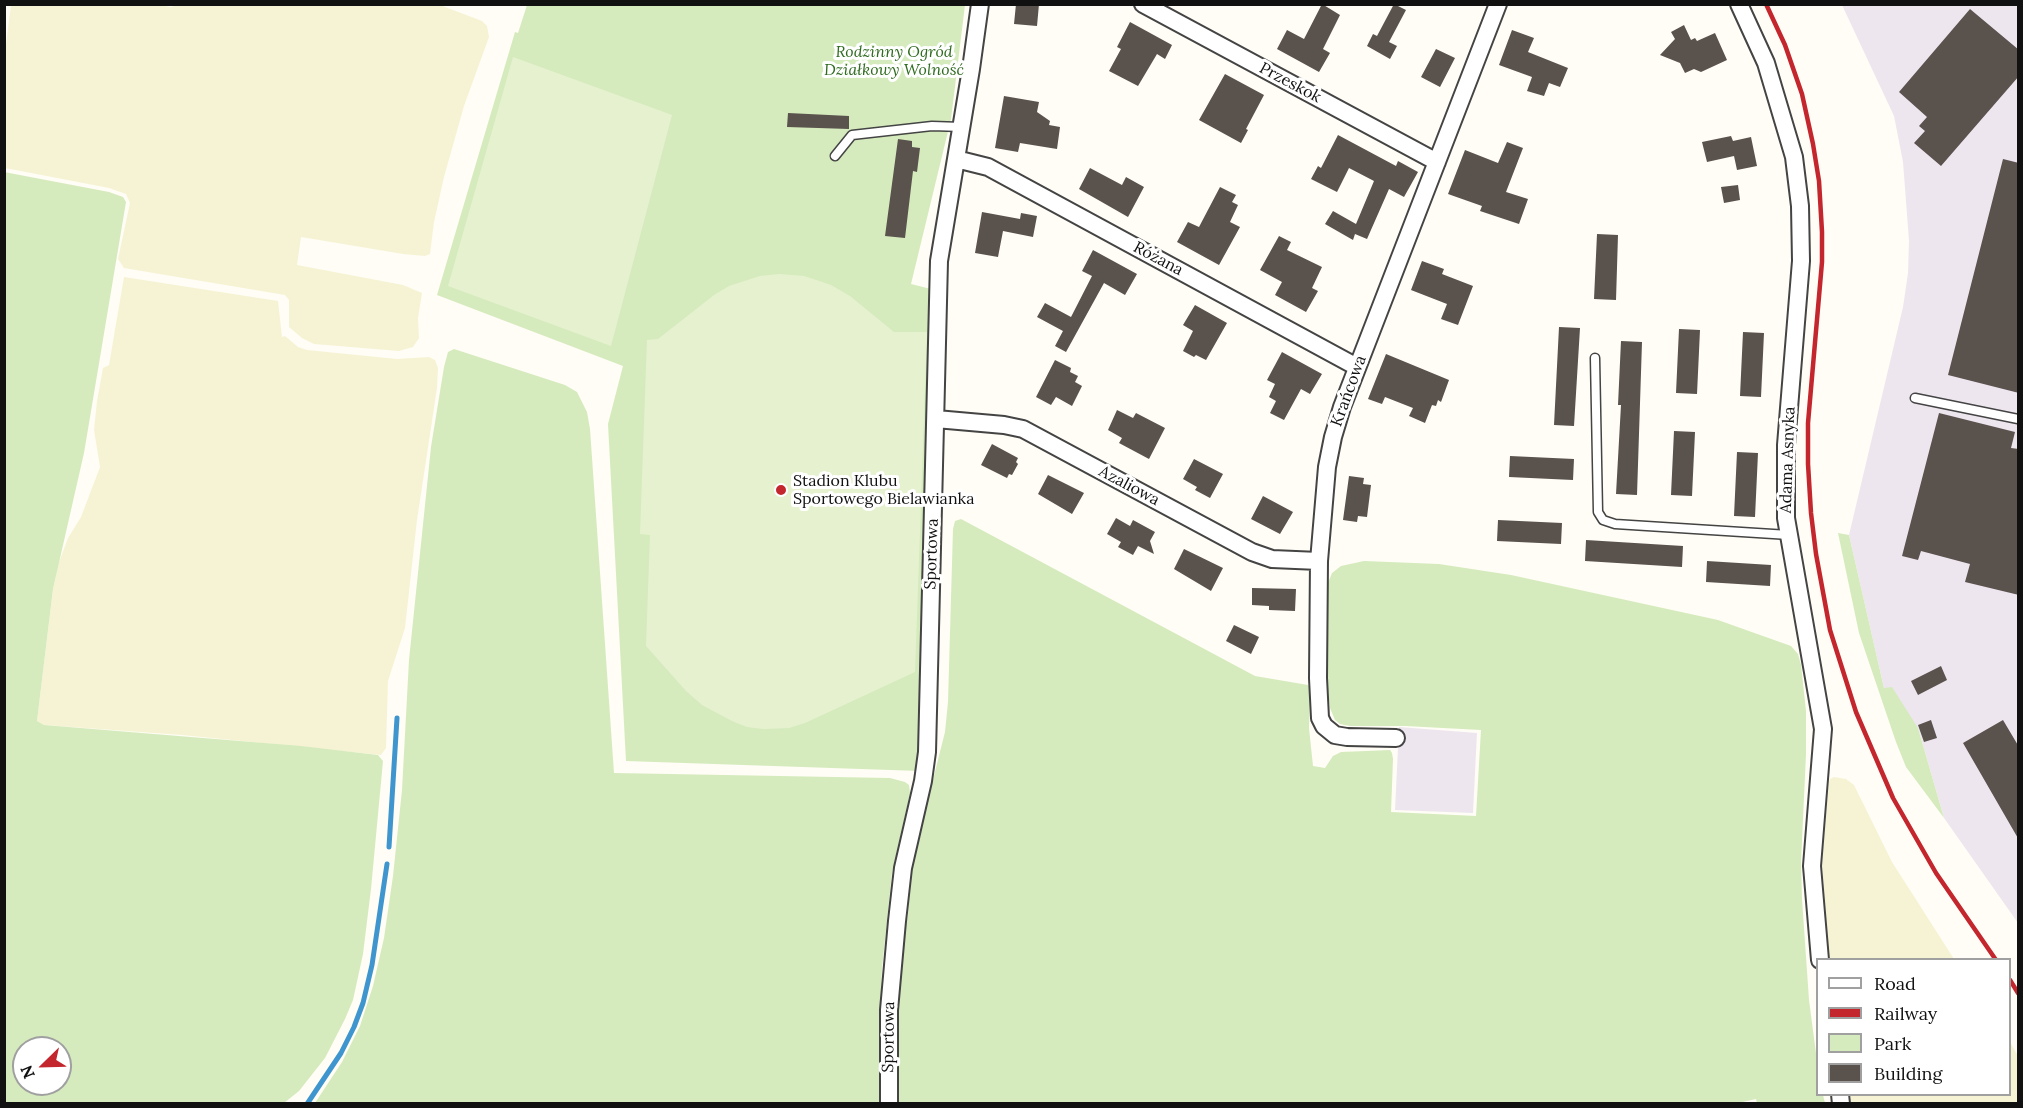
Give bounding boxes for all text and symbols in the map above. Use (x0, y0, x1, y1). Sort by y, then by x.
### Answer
park label: Rodzinny Ogród Działkowy Wolność (824, 42, 964, 80)
street label: Przeskok (1256, 59, 1324, 107)
street label: Różana (1130, 238, 1186, 280)
street label: Krańcowa (1327, 353, 1371, 429)
street label: Adama Asnyka (1777, 406, 1799, 514)
street label: Azaliowa (1095, 462, 1163, 510)
place label: Stadion Klubu Sportowego Bielawianka (793, 471, 974, 509)
marker: Stadion Klubu Sportowego Bielawianka (774, 483, 788, 497)
street label: Sportowa (921, 518, 943, 590)
legend (1816, 958, 2011, 1096)
text: Road (1874, 972, 1916, 995)
street label: Sportowa (879, 1001, 899, 1073)
text: Railway (1874, 1002, 1937, 1025)
text: Park (1874, 1032, 1911, 1055)
north arrow (12, 1036, 72, 1096)
text: Building (1874, 1062, 1942, 1085)
text: N (16, 1063, 39, 1082)

